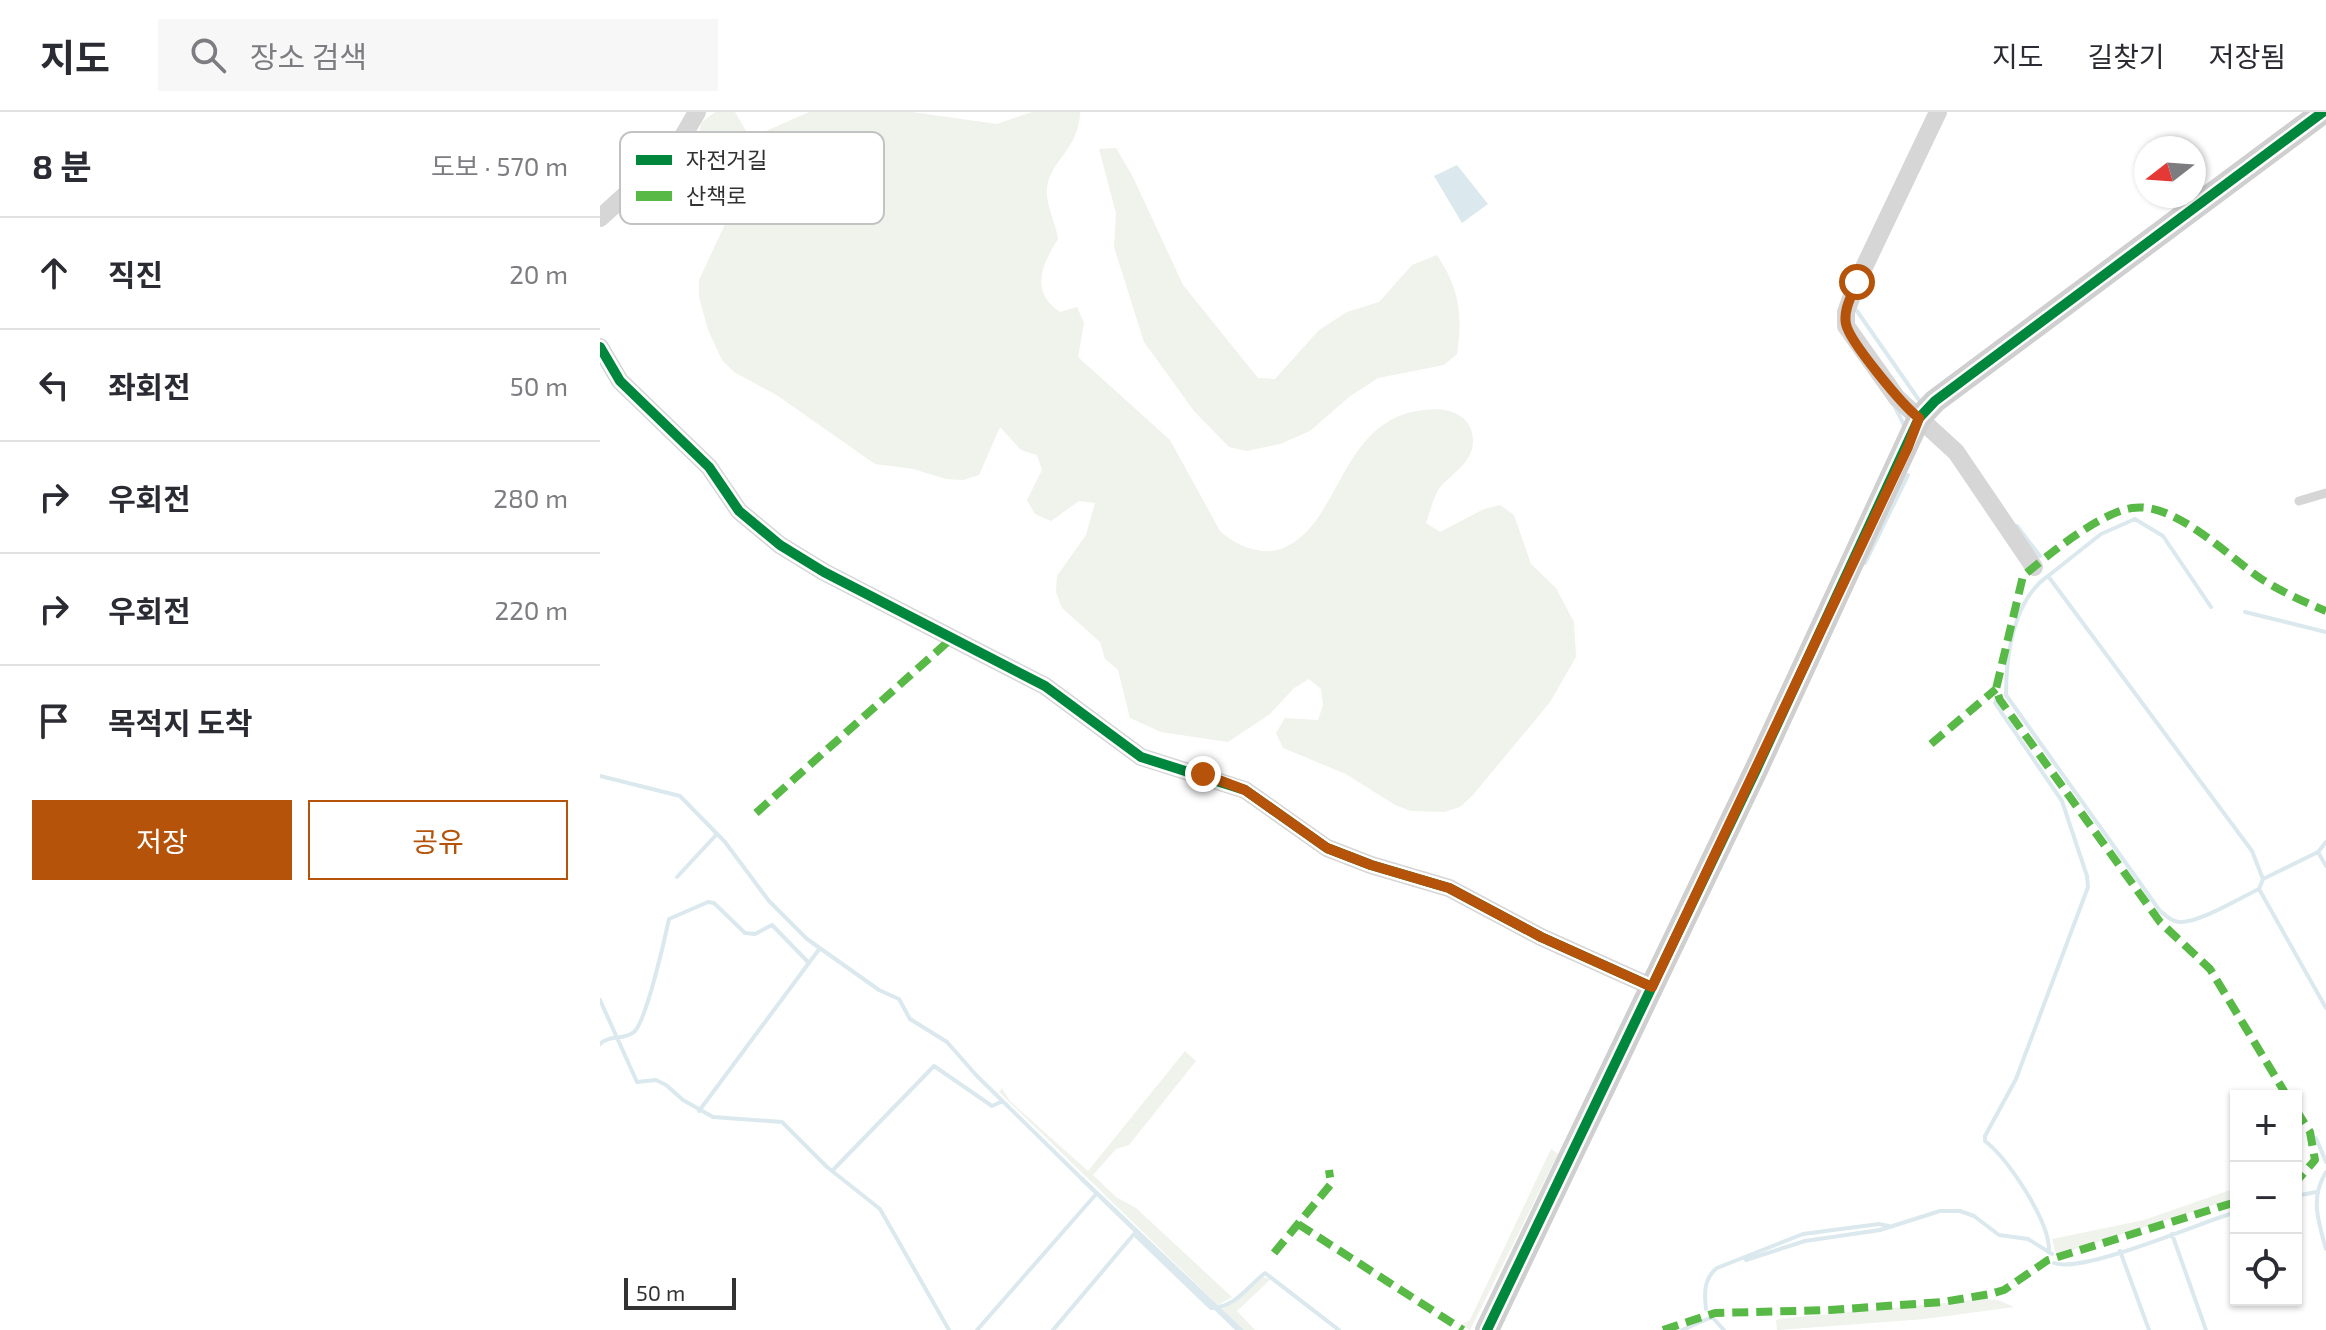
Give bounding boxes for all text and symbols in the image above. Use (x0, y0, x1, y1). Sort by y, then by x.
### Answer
search box (158, 19, 718, 91)
icon: search (186, 33, 230, 77)
text: 지도 (40, 34, 110, 80)
text: 장소 검색 (250, 38, 367, 74)
text: 지도 (1992, 39, 2043, 73)
text: 길찾기 (2087, 39, 2165, 73)
text: 저장됨 (2209, 39, 2286, 73)
legend (620, 132, 884, 224)
north arrow (2134, 136, 2206, 208)
text: 8 분 (32, 145, 92, 186)
text: 자전거길 (686, 146, 767, 172)
text: 도보 · 570 m (431, 150, 568, 181)
text: 산책로 (686, 182, 747, 208)
icon: ahead (32, 251, 76, 295)
text: 직진 (108, 256, 163, 292)
text: 20 m (509, 258, 568, 289)
route start (1839, 264, 1875, 300)
icon: left (32, 363, 76, 407)
text: 좌회전 (108, 368, 191, 404)
text: 50 m (510, 370, 568, 401)
icon: right (32, 475, 76, 519)
text: 우회전 (108, 480, 191, 516)
text: 280 m (493, 482, 568, 513)
icon: right (32, 587, 76, 631)
text: 우회전 (108, 592, 191, 628)
text: 220 m (495, 594, 568, 625)
icon: arrive (32, 699, 76, 743)
text: 목적지 도착 (108, 704, 252, 740)
route end (1185, 756, 1221, 792)
button: 저장 (32, 800, 292, 880)
button: 공유 (308, 800, 568, 880)
map controls (2230, 1090, 2302, 1306)
button: + (2230, 1090, 2302, 1162)
button: − (2230, 1162, 2302, 1234)
button: locate (2230, 1234, 2302, 1306)
scale bar (624, 1274, 736, 1310)
text: 50 m (636, 1279, 685, 1305)

